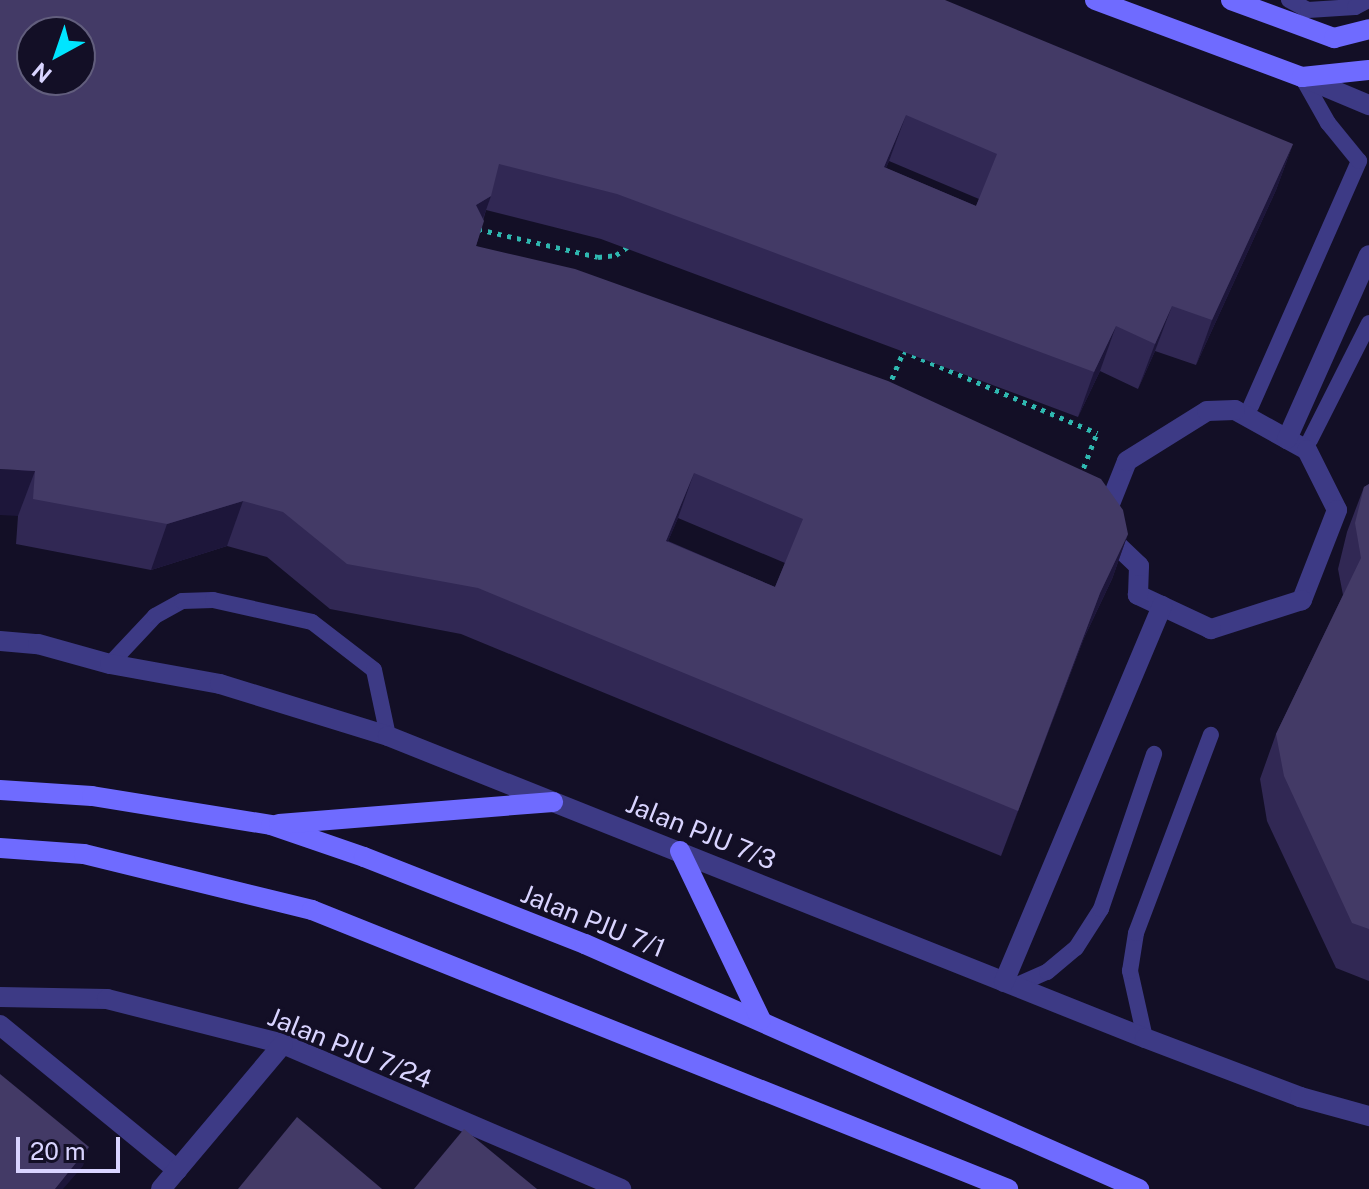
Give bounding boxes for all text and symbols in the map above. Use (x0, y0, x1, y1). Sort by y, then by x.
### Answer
north arrow (16, 16, 96, 96)
text: N (27, 57, 57, 88)
street label: Jalan PJU 7/3 (622, 788, 780, 876)
street label: Jalan PJU 7/1 (516, 878, 670, 964)
street label: Jalan PJU 7/24 (263, 1001, 437, 1095)
scale bar (20, 1121, 124, 1171)
text: 20 m (30, 1137, 86, 1165)

